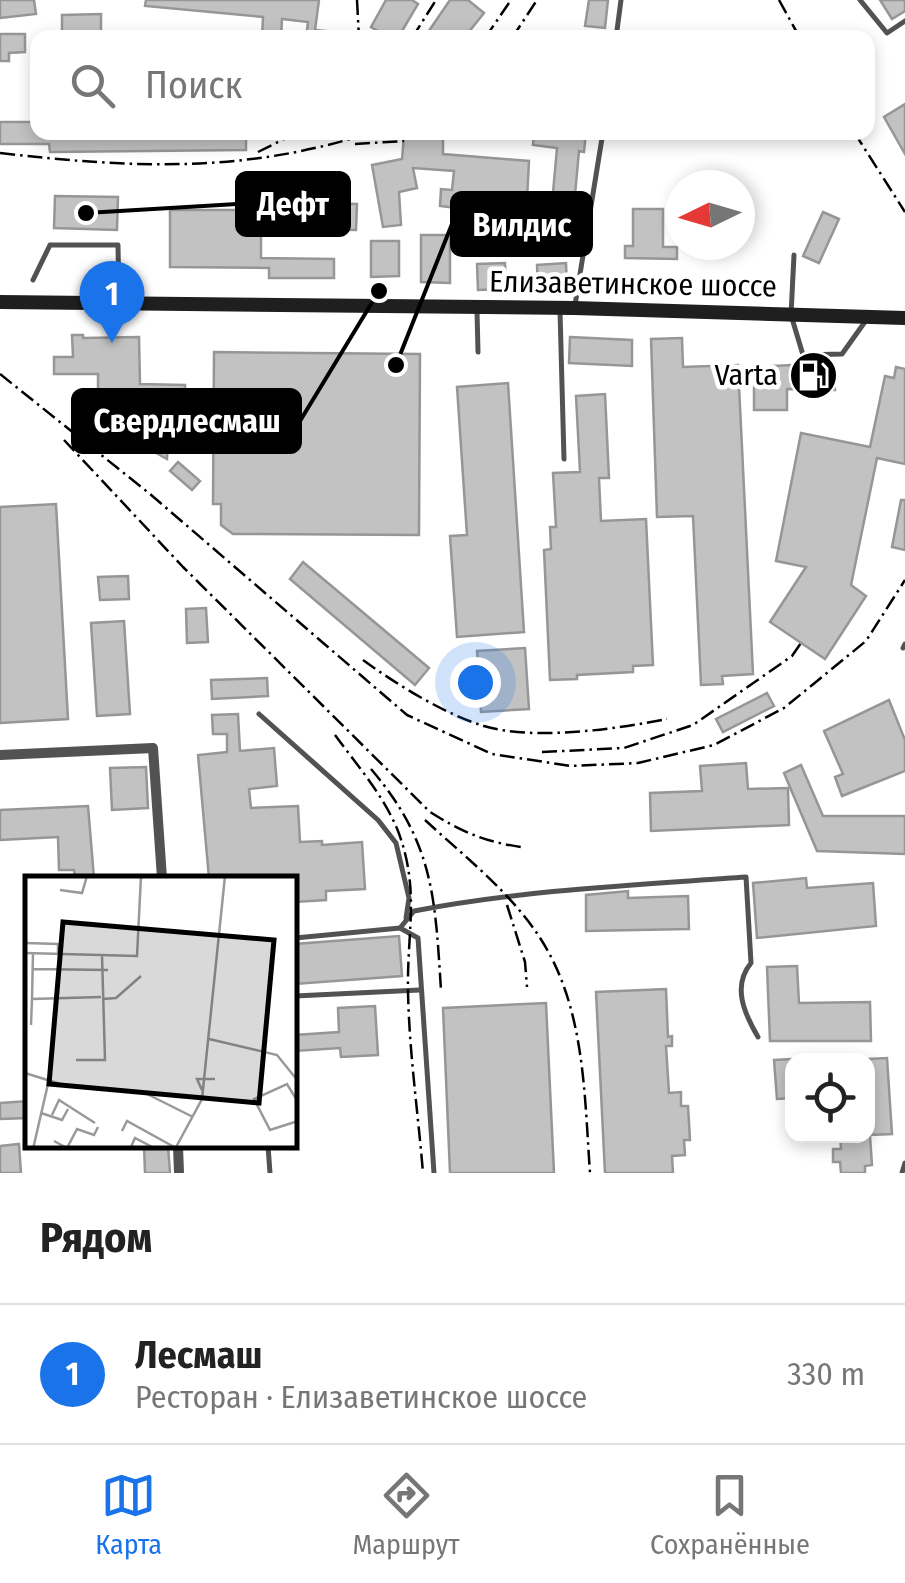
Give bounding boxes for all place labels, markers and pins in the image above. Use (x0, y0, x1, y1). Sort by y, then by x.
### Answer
callout: Дефт (237, 173, 349, 235)
callout: Вилдис (452, 193, 591, 255)
pin: 1 (80, 260, 144, 343)
fuel station icon: Varta (787, 349, 839, 401)
place label: Varta (714, 357, 778, 393)
callout: Свердлесмаш (73, 390, 300, 452)

